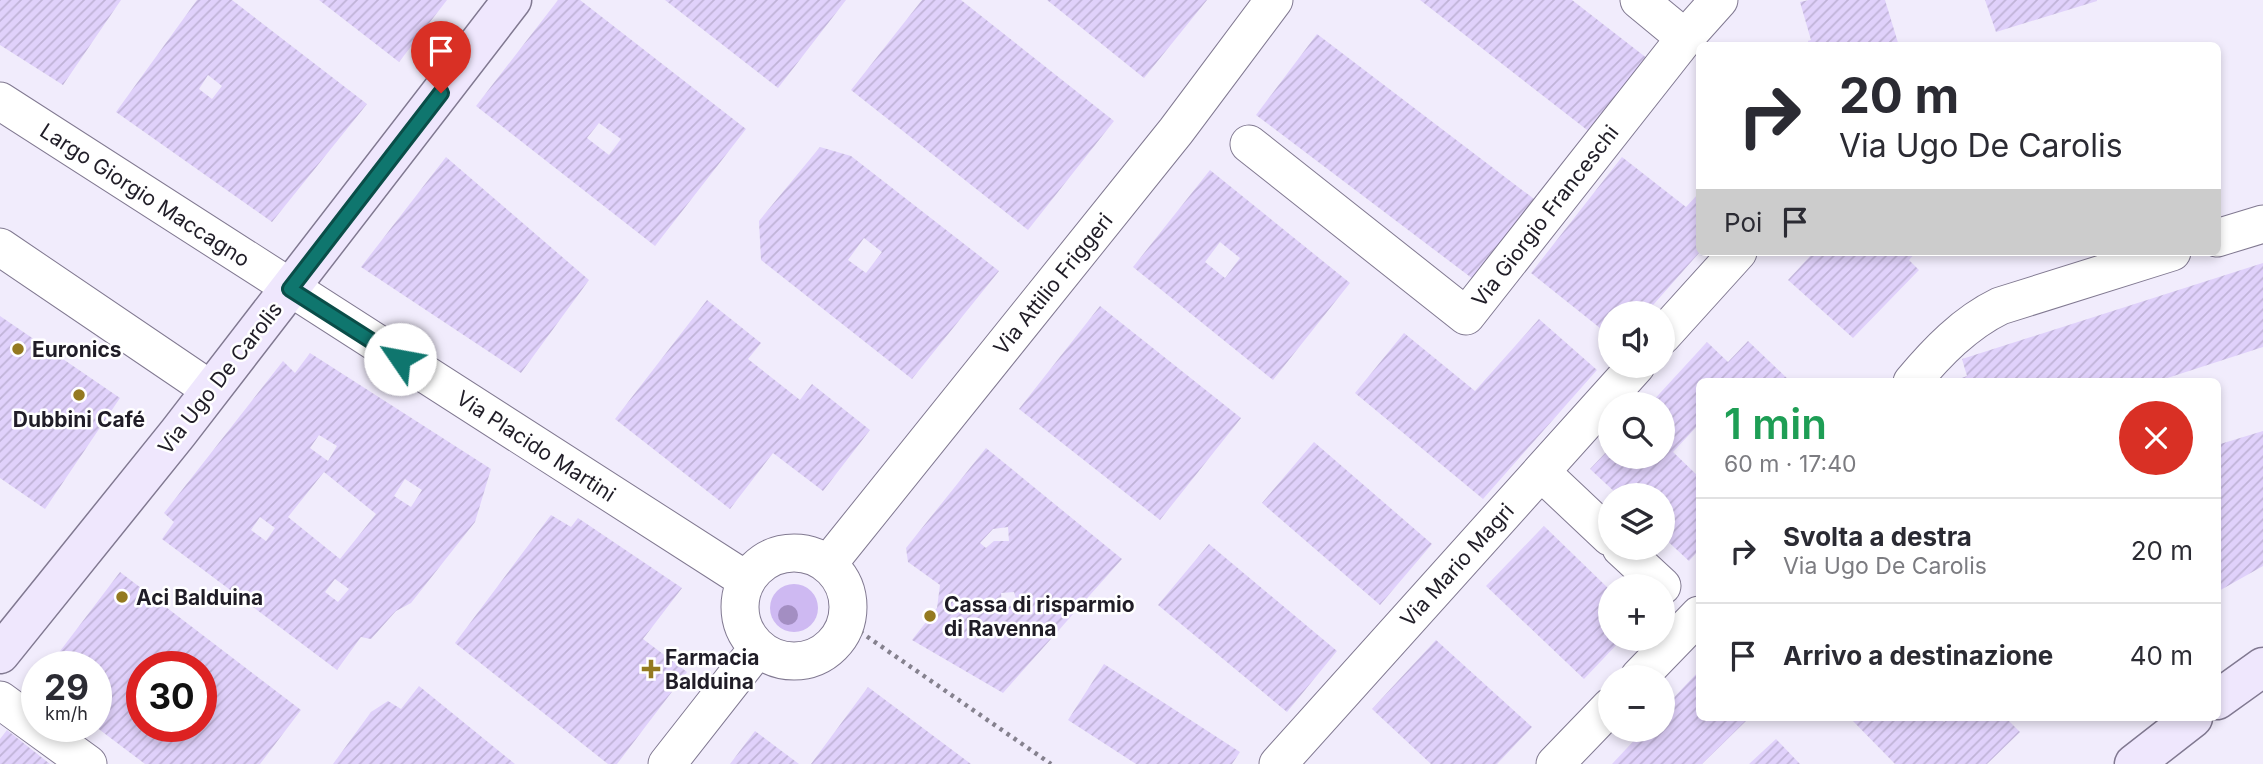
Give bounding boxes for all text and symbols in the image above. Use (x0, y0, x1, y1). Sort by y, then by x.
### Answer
pin (411, 21, 471, 93)
icon: arrive (422, 32, 460, 70)
text: 20 m (1839, 66, 1959, 125)
icon: right (1724, 70, 1815, 161)
street label: Largo Giorgio Maccagno (36, 118, 254, 272)
street label: Via Giorgio Franceschi (1466, 120, 1624, 312)
text: Via Ugo De Carolis (1839, 126, 2123, 165)
icon: arrive (1776, 203, 1814, 241)
text: Poi (1724, 207, 1762, 238)
street label: Via Attilio Friggeri (988, 208, 1118, 360)
street label: Via Ugo De Carolis (153, 297, 287, 459)
map controls (1598, 301, 1675, 742)
button: sound (1598, 301, 1675, 378)
position arrow (363, 322, 437, 396)
place label: Euronics (32, 337, 122, 362)
marker: Euronics (10, 341, 26, 357)
street label: Via Placido Martini (452, 385, 620, 507)
marker: Dubbini Café (71, 387, 87, 403)
button: search (1598, 392, 1675, 469)
text: 1 min (1724, 398, 1827, 449)
button: close (2119, 401, 2193, 475)
place label: Dubbini Café (13, 407, 145, 432)
text: 60 m · 17:40 (1724, 450, 1857, 478)
button: layers (1598, 483, 1675, 560)
street label: Via Mario Magri (1395, 498, 1519, 632)
text: Svolta a destra (1783, 521, 1972, 552)
icon: right (1724, 532, 1762, 570)
text: 20 m (2131, 535, 2193, 566)
text: Via Ugo De Carolis (1783, 552, 1987, 580)
button: + (1598, 574, 1675, 651)
place label: Aci Balduina (136, 585, 263, 610)
marker: Aci Balduina (114, 589, 130, 605)
place label: Cassa di risparmio di Ravenna (944, 592, 1135, 641)
marker: Cassa di risparmio di Ravenna (922, 608, 938, 624)
icon: arrive (1724, 637, 1762, 675)
text: Arrivo a destinazione (1783, 640, 2053, 671)
text: 40 m (2130, 640, 2193, 671)
place label: Farmacia Balduina (665, 645, 759, 694)
speed limit sign: 30 (126, 651, 217, 742)
marker: Farmacia Balduina (643, 661, 659, 677)
button: − (1598, 665, 1675, 742)
text: 29 (44, 666, 89, 708)
text: km/h (45, 703, 88, 724)

